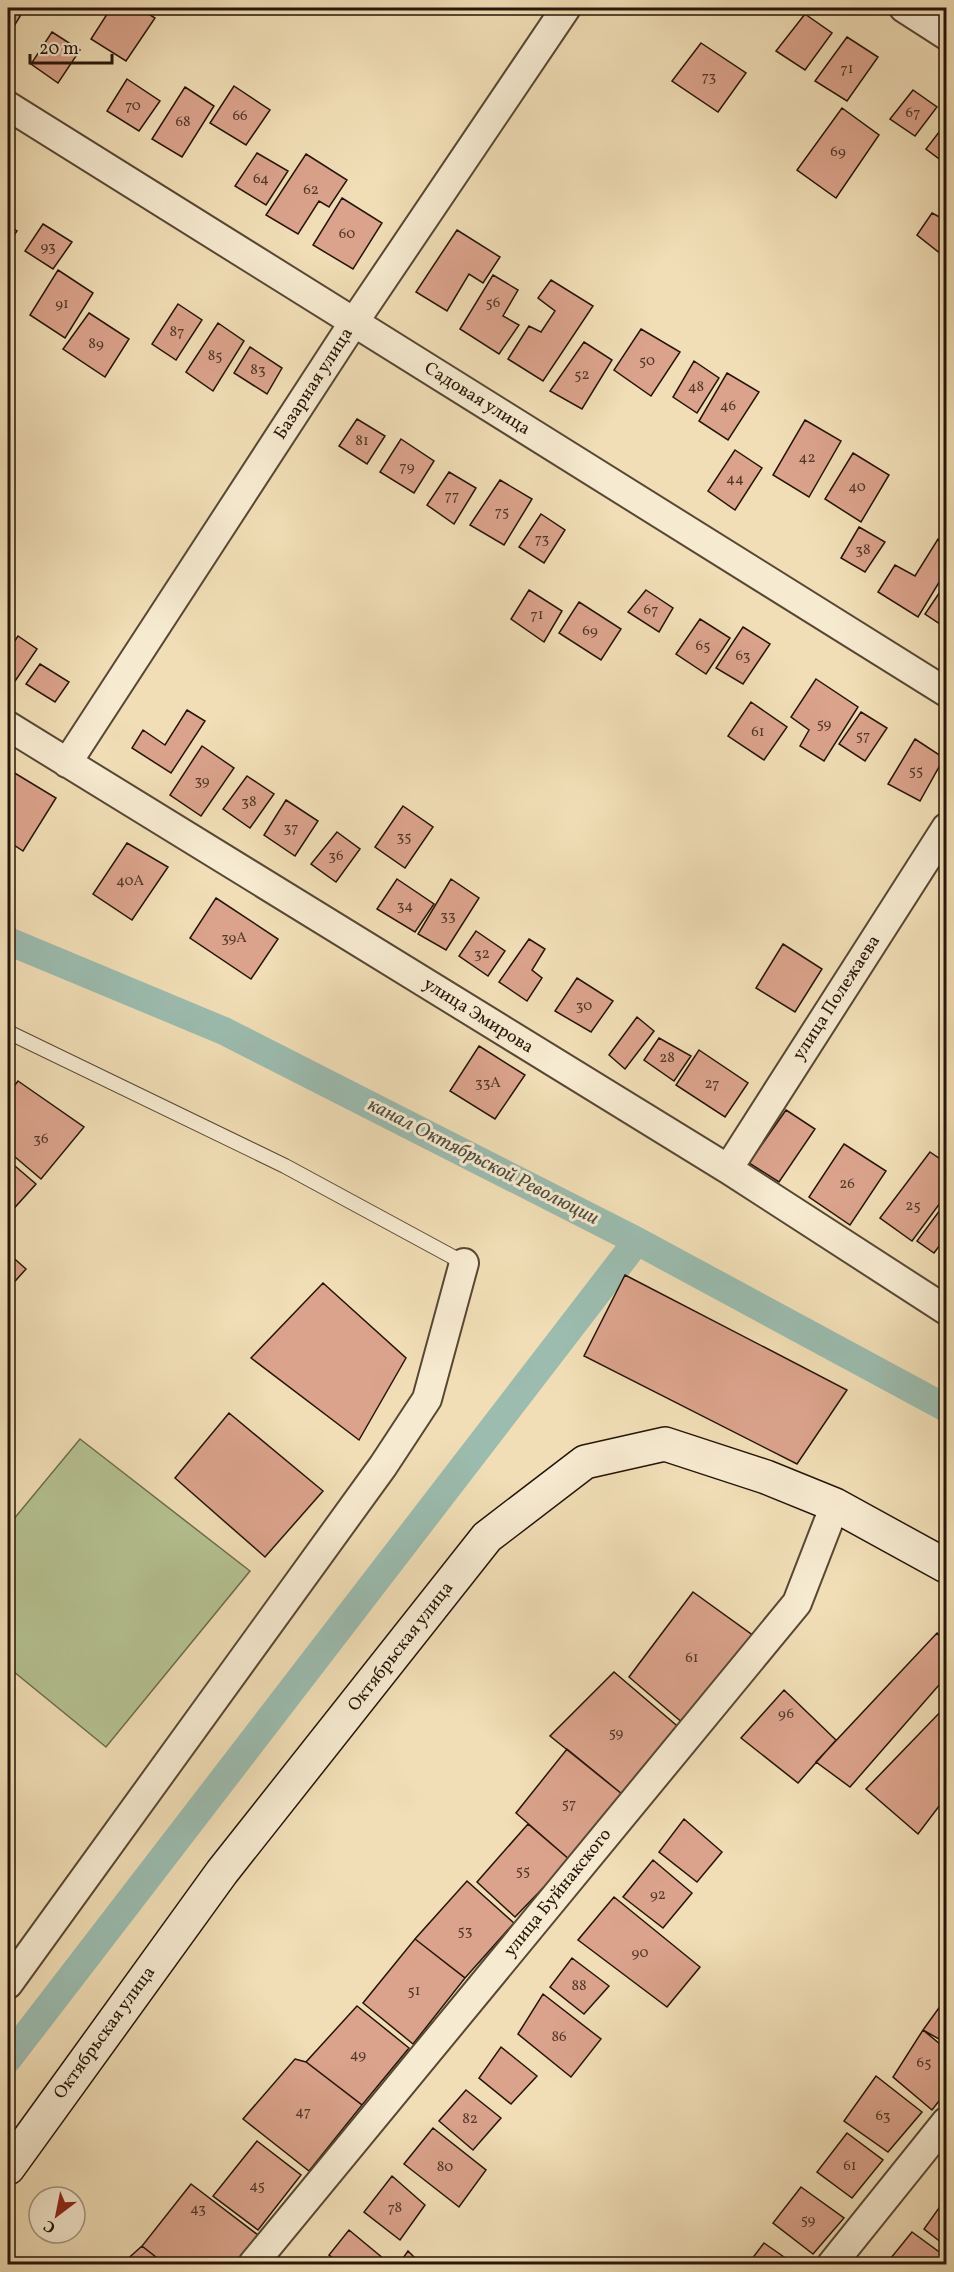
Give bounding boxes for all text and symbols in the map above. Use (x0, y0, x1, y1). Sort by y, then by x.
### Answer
scale bar (30, 27, 112, 65)
text: 20 m (39, 37, 79, 62)
house number: 71 (840, 59, 854, 80)
house number: 73 (702, 67, 716, 88)
house number: 70 (125, 96, 141, 117)
house number: 67 (906, 103, 920, 124)
house number: 66 (232, 106, 248, 127)
house number: 68 (175, 112, 191, 133)
house number: 69 (830, 142, 846, 163)
house number: 64 (253, 169, 269, 190)
house number: 62 (303, 180, 319, 201)
house number: 60 (339, 224, 355, 245)
house number: 93 (40, 237, 56, 258)
house number: 56 (486, 293, 500, 314)
house number: 91 (55, 294, 69, 315)
house number: 87 (170, 322, 184, 343)
street label: Базарная улица (268, 323, 360, 445)
house number: 89 (88, 334, 104, 355)
house number: 85 (208, 346, 222, 367)
house number: 50 (639, 351, 655, 372)
street label: Садовая улица (419, 356, 535, 442)
house number: 83 (250, 360, 266, 381)
house number: 52 (574, 365, 590, 386)
house number: 48 (688, 377, 704, 398)
house number: 46 (720, 396, 736, 417)
house number: 81 (355, 431, 369, 452)
house number: 42 (798, 448, 816, 469)
house number: 79 (400, 457, 415, 478)
house number: 44 (726, 469, 744, 490)
house number: 40 (848, 477, 866, 498)
house number: 77 (445, 486, 459, 507)
house number: 75 (495, 502, 509, 523)
house number: 73 (535, 529, 549, 550)
house number: 38 (855, 540, 871, 561)
house number: 67 (644, 600, 658, 621)
house number: 71 (530, 605, 544, 626)
house number: 69 (582, 621, 598, 642)
house number: 65 (696, 636, 710, 657)
house number: 63 (735, 646, 751, 667)
house number: 59 (817, 714, 832, 735)
house number: 61 (751, 722, 765, 743)
house number: 57 (856, 726, 870, 747)
house number: 55 (909, 761, 923, 782)
house number: 39 (194, 771, 210, 792)
house number: 38 (241, 792, 257, 813)
house number: 37 (284, 818, 298, 839)
house number: 35 (397, 827, 411, 848)
house number: 36 (328, 846, 344, 867)
house number: 40А (116, 871, 145, 892)
house number: 34 (397, 896, 413, 917)
house number: 33 (440, 906, 456, 927)
house number: 39А (221, 928, 247, 949)
street label: улица Полежаева (787, 930, 887, 1066)
house number: 32 (474, 944, 490, 965)
street label: улица Эмирова (418, 972, 538, 1060)
house number: 30 (576, 996, 592, 1017)
house number: 28 (659, 1048, 675, 1069)
house number: 33А (475, 1073, 501, 1094)
house number: 27 (705, 1074, 719, 1095)
water label: канал Октябрьской Революции (362, 1091, 604, 1233)
house number: 36 (33, 1129, 49, 1150)
house number: 26 (839, 1174, 855, 1195)
house number: 25 (905, 1196, 921, 1217)
street label: Октябрьская улица (342, 1577, 460, 1717)
house number: 61 (685, 1648, 699, 1669)
house number: 96 (778, 1704, 794, 1725)
house number: 59 (609, 1723, 624, 1744)
house number: 57 (562, 1794, 576, 1815)
street label: улица Буйнакского (498, 1823, 618, 1963)
house number: 55 (516, 1861, 530, 1882)
house number: 92 (650, 1885, 666, 1906)
house number: 53 (458, 1921, 472, 1942)
house number: 90 (631, 1943, 649, 1964)
street label: Октябрьская улица (48, 1961, 162, 2105)
house number: 88 (571, 1976, 587, 1997)
house number: 51 (407, 1981, 421, 2002)
house number: 86 (551, 2027, 567, 2048)
house number: 49 (350, 2045, 366, 2066)
house number: 65 (917, 2053, 931, 2074)
house number: 47 (295, 2102, 311, 2123)
house number: 63 (875, 2106, 891, 2127)
house number: 82 (462, 2109, 478, 2130)
house number: 61 (843, 2156, 857, 2177)
house number: 80 (437, 2157, 453, 2178)
house number: 45 (249, 2176, 265, 2197)
north arrow (27, 2185, 87, 2245)
house number: 78 (388, 2198, 402, 2219)
house number: 43 (190, 2199, 206, 2220)
house number: 59 (801, 2210, 816, 2231)
text: С (40, 2214, 60, 2238)

